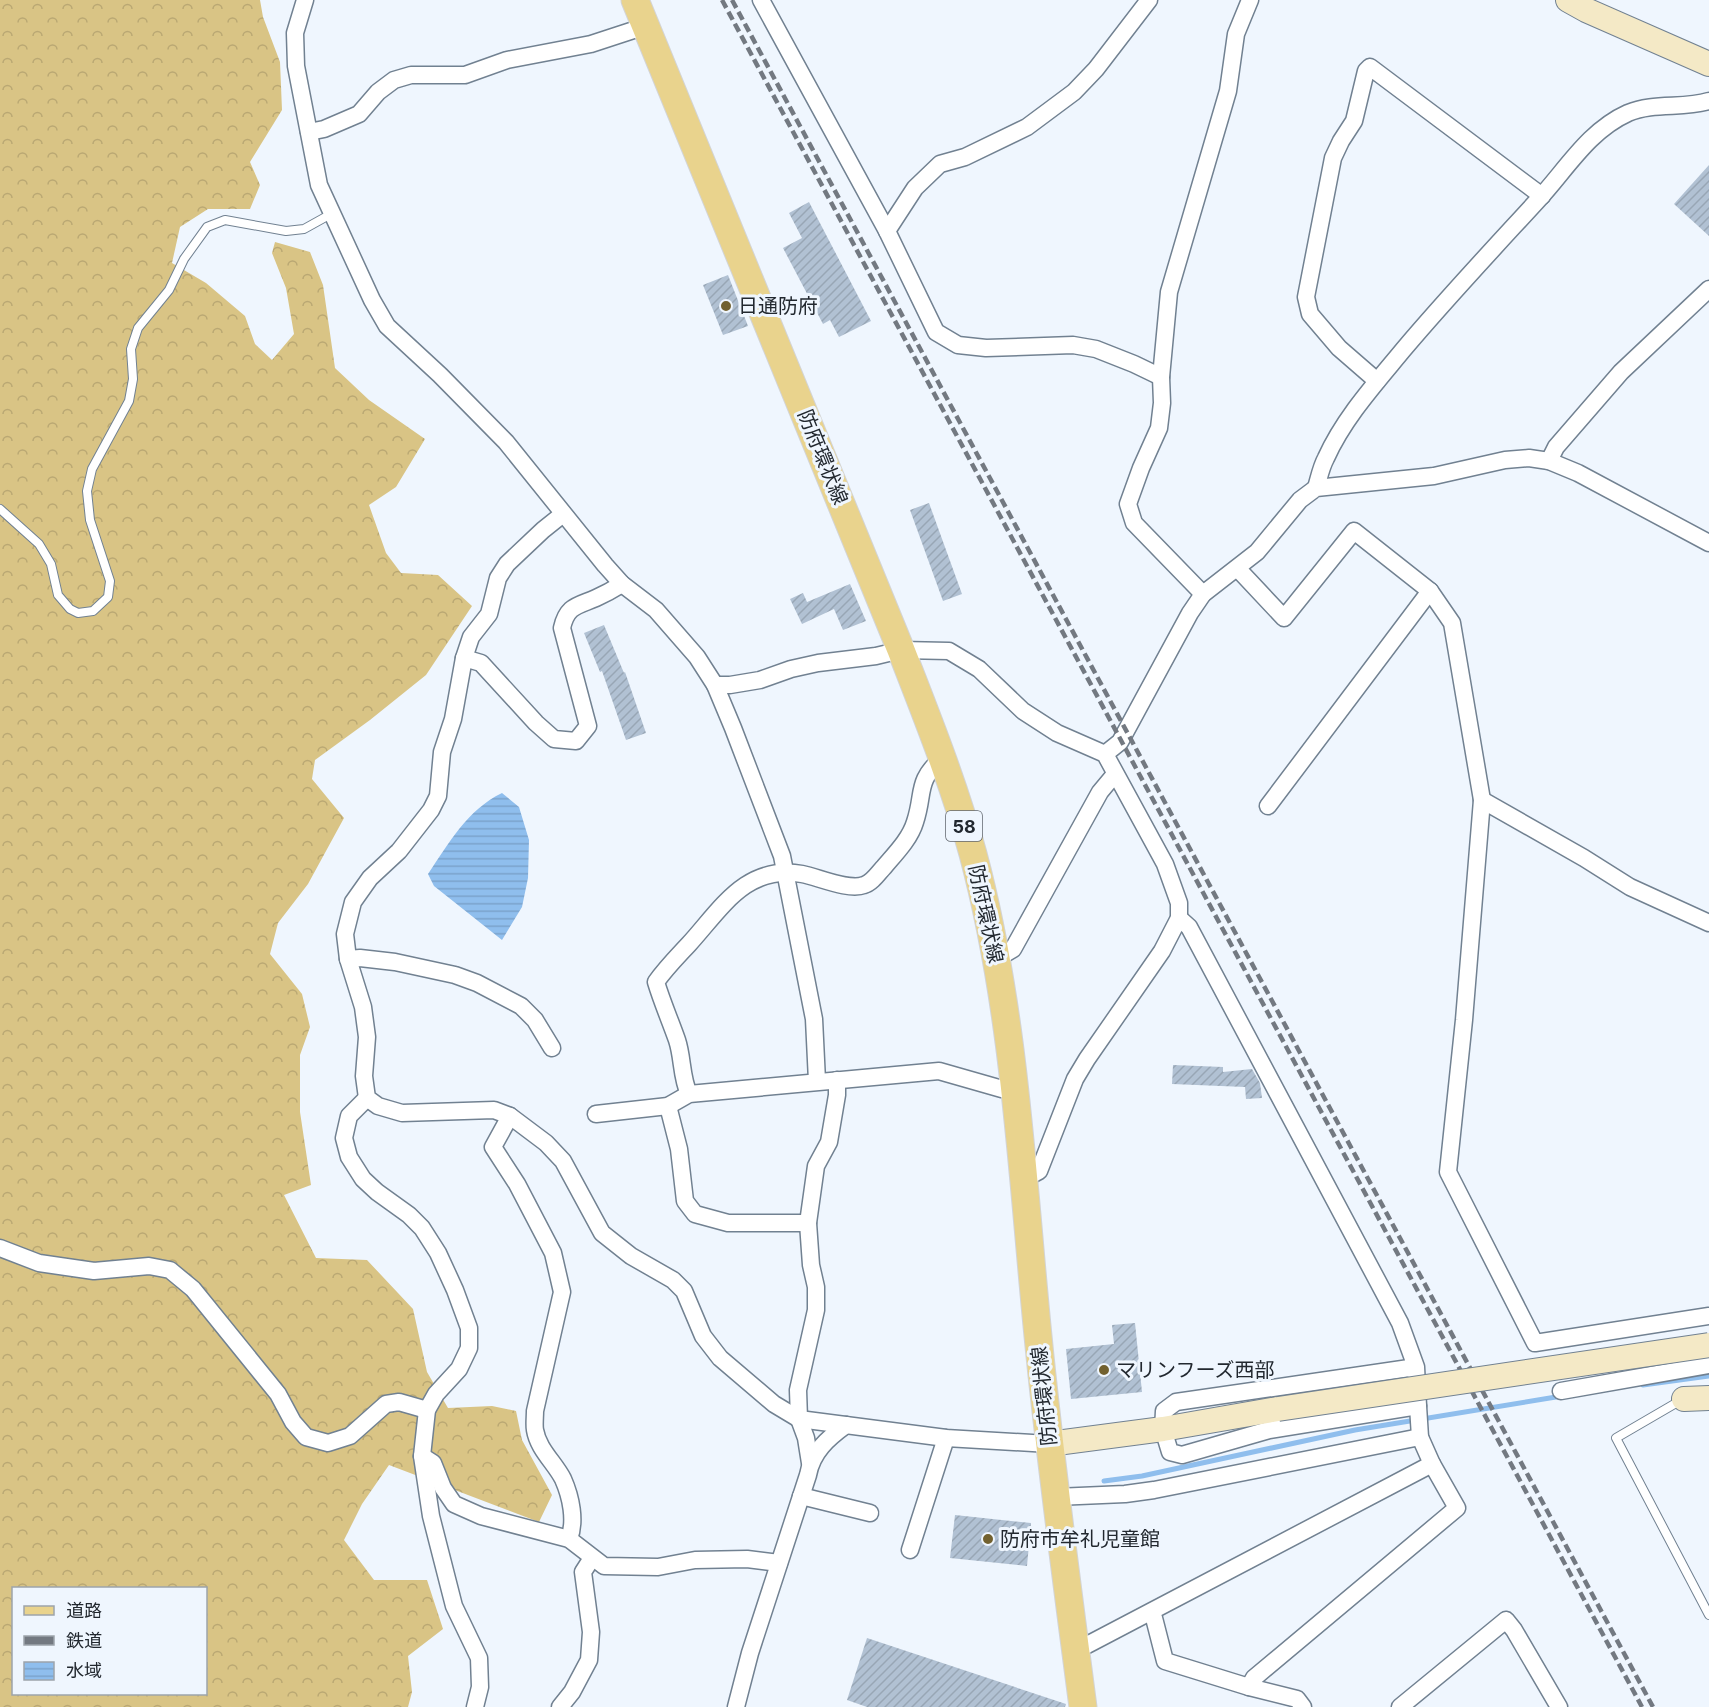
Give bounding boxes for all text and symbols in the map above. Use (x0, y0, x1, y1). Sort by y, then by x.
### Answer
place label: 日通防府 (738, 294, 818, 318)
marker: 日通防府 (719, 299, 733, 313)
street label: 防府環状線 (793, 406, 853, 508)
road number: 58 (946, 811, 982, 841)
street label: 防府環状線 (964, 863, 1008, 965)
street label: 防府環状線 (1027, 1345, 1061, 1447)
place label: マリンフーズ西部 (1116, 1358, 1274, 1382)
marker: マリンフーズ西部 (1097, 1363, 1111, 1377)
place label: 防府市牟礼児童館 (1000, 1527, 1160, 1551)
marker: 防府市牟礼児童館 (981, 1532, 995, 1546)
legend (12, 1587, 207, 1695)
text: 道路 (66, 1600, 102, 1621)
text: 鉄道 (66, 1630, 102, 1651)
text: 水域 (66, 1660, 102, 1681)

